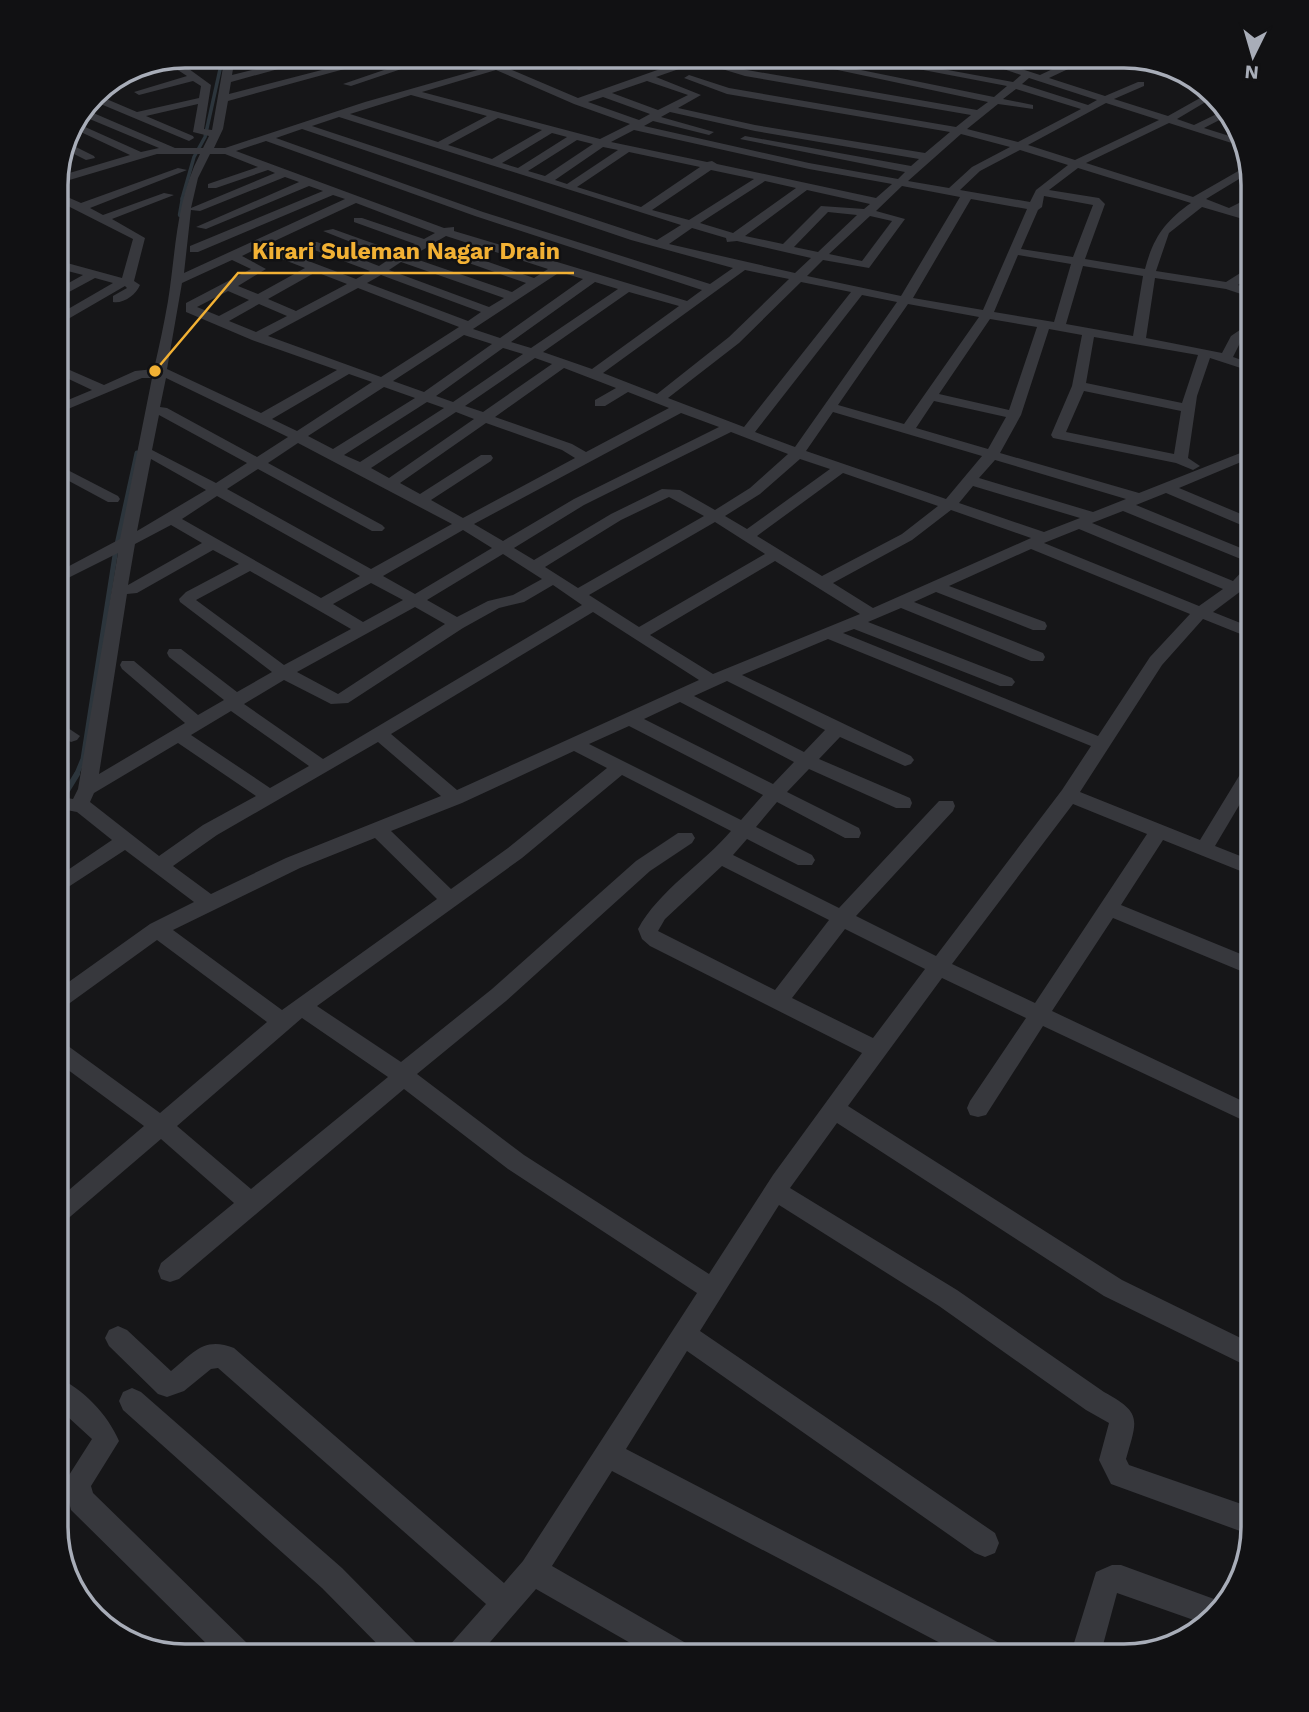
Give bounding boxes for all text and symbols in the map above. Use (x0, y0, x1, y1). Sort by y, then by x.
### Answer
north arrow (1218, 21, 1288, 91)
text: N (1244, 60, 1260, 85)
callout: Kirari Suleman Nagar Drain (238, 229, 574, 273)
text: Kirari Suleman Nagar Drain (252, 238, 560, 265)

